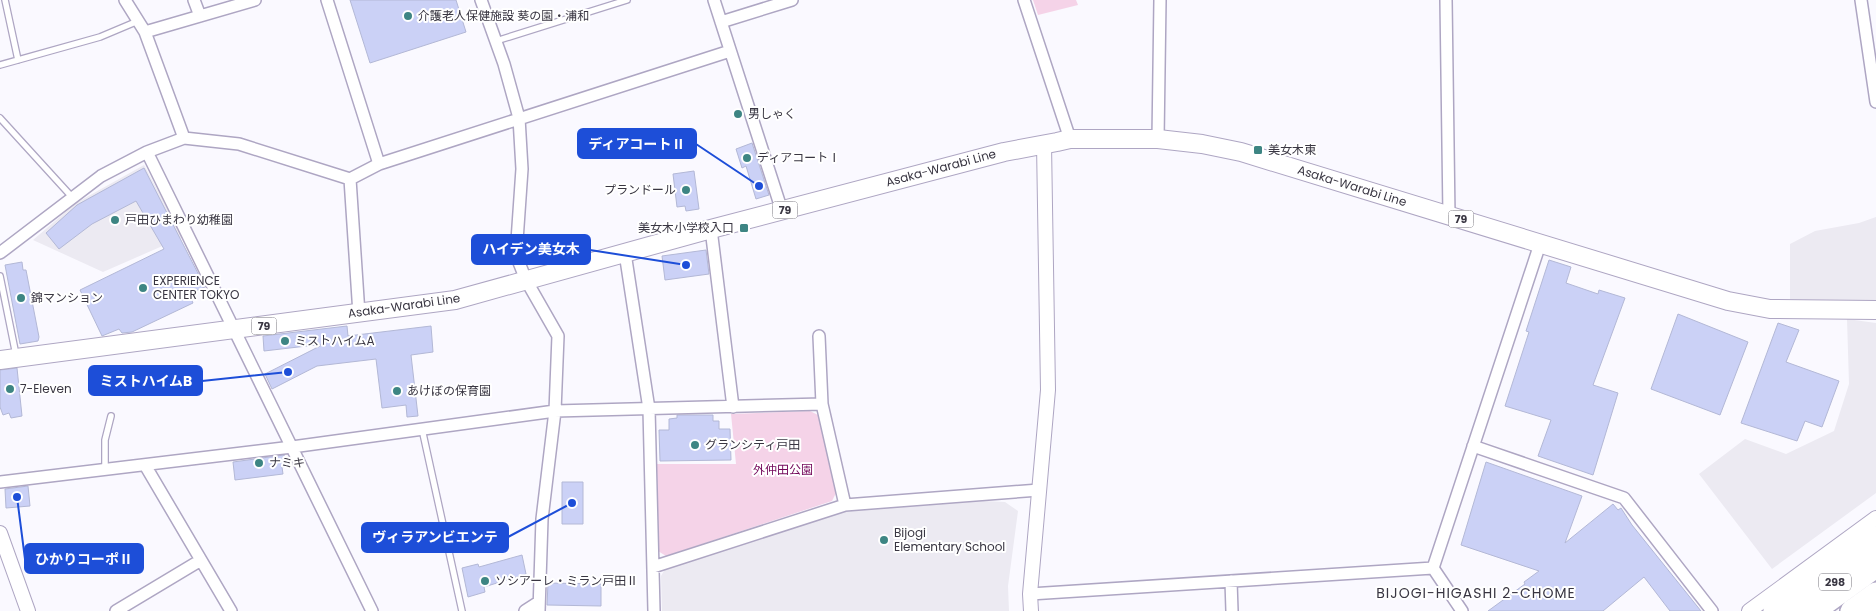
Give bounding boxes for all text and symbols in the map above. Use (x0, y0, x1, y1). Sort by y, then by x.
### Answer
place label: 介護老人保健施設 葵の園・浦和 (418, 7, 589, 24)
marker: 介護老人保健施設 葵の園・浦和 (402, 10, 414, 22)
place label: 男しゃく (748, 105, 796, 122)
marker: 男しゃく (732, 108, 744, 120)
callout: ディアコートⅡ (578, 129, 696, 158)
text: ディアコートⅡ (588, 134, 686, 154)
place label: 美女木東 (1268, 141, 1316, 158)
marker: 美女木東 (1252, 144, 1264, 156)
street label: Asaka-Warabi Line (884, 145, 998, 190)
place label: ディアコートⅠ (757, 149, 840, 166)
marker: ディアコートⅠ (741, 152, 753, 164)
street label: Asaka-Warabi Line (1295, 161, 1409, 210)
place label: プランドール (604, 181, 676, 198)
marker: プランドール (680, 184, 692, 196)
road number: 79 (772, 202, 798, 218)
road number: 79 (1448, 210, 1474, 228)
place label: 戸田ひまわり幼稚園 (125, 211, 233, 228)
marker: 戸田ひまわり幼稚園 (109, 214, 121, 226)
place label: 美女木小学校入口 (638, 219, 734, 236)
marker: 美女木小学校入口 (738, 222, 750, 234)
callout: ハイデン美女木 (472, 235, 590, 264)
text: ハイデン美女木 (482, 239, 580, 259)
place label: EXPERIENCE CENTER TOKYO (153, 272, 240, 303)
marker: EXPERIENCE CENTER TOKYO (137, 282, 149, 294)
place label: 錦マンション (31, 289, 103, 306)
street label: Asaka-Warabi Line (347, 289, 461, 322)
marker: 錦マンション (15, 292, 27, 304)
road number: 79 (252, 318, 276, 334)
place label: ミストハイムA (295, 332, 375, 349)
marker: ミストハイムA (279, 335, 291, 347)
callout: ミストハイムB (89, 366, 202, 395)
text: ミストハイムB (100, 371, 192, 391)
place label: 7-Eleven (20, 380, 72, 397)
place label: あけぼの保育園 (407, 382, 491, 399)
marker: 7-Eleven (4, 383, 16, 395)
marker: あけぼの保育園 (391, 385, 403, 397)
place label: グランシティ戸田 (705, 436, 800, 453)
marker: グランシティ戸田 (689, 439, 701, 451)
place label: ナミキ (269, 454, 305, 471)
marker: ナミキ (253, 457, 265, 469)
park label: 外仲田公園 (753, 461, 813, 478)
callout: ヴィラアンビエンテ (362, 523, 508, 552)
place label: Bijogi Elementary School (894, 524, 1005, 555)
text: ヴィラアンビエンテ (372, 527, 498, 547)
marker: Bijogi Elementary School (878, 534, 890, 546)
callout: ひかりコーポⅡ (25, 544, 143, 573)
text: ひかりコーポⅡ (35, 549, 133, 569)
place label: ソシアーレ・ミラン戸田Ⅱ (495, 572, 638, 589)
road number: 298 (1819, 574, 1851, 590)
marker: ソシアーレ・ミラン戸田Ⅱ (479, 575, 491, 587)
district label: BIJOGI-HIGASHI 2-CHOME (1376, 583, 1576, 603)

